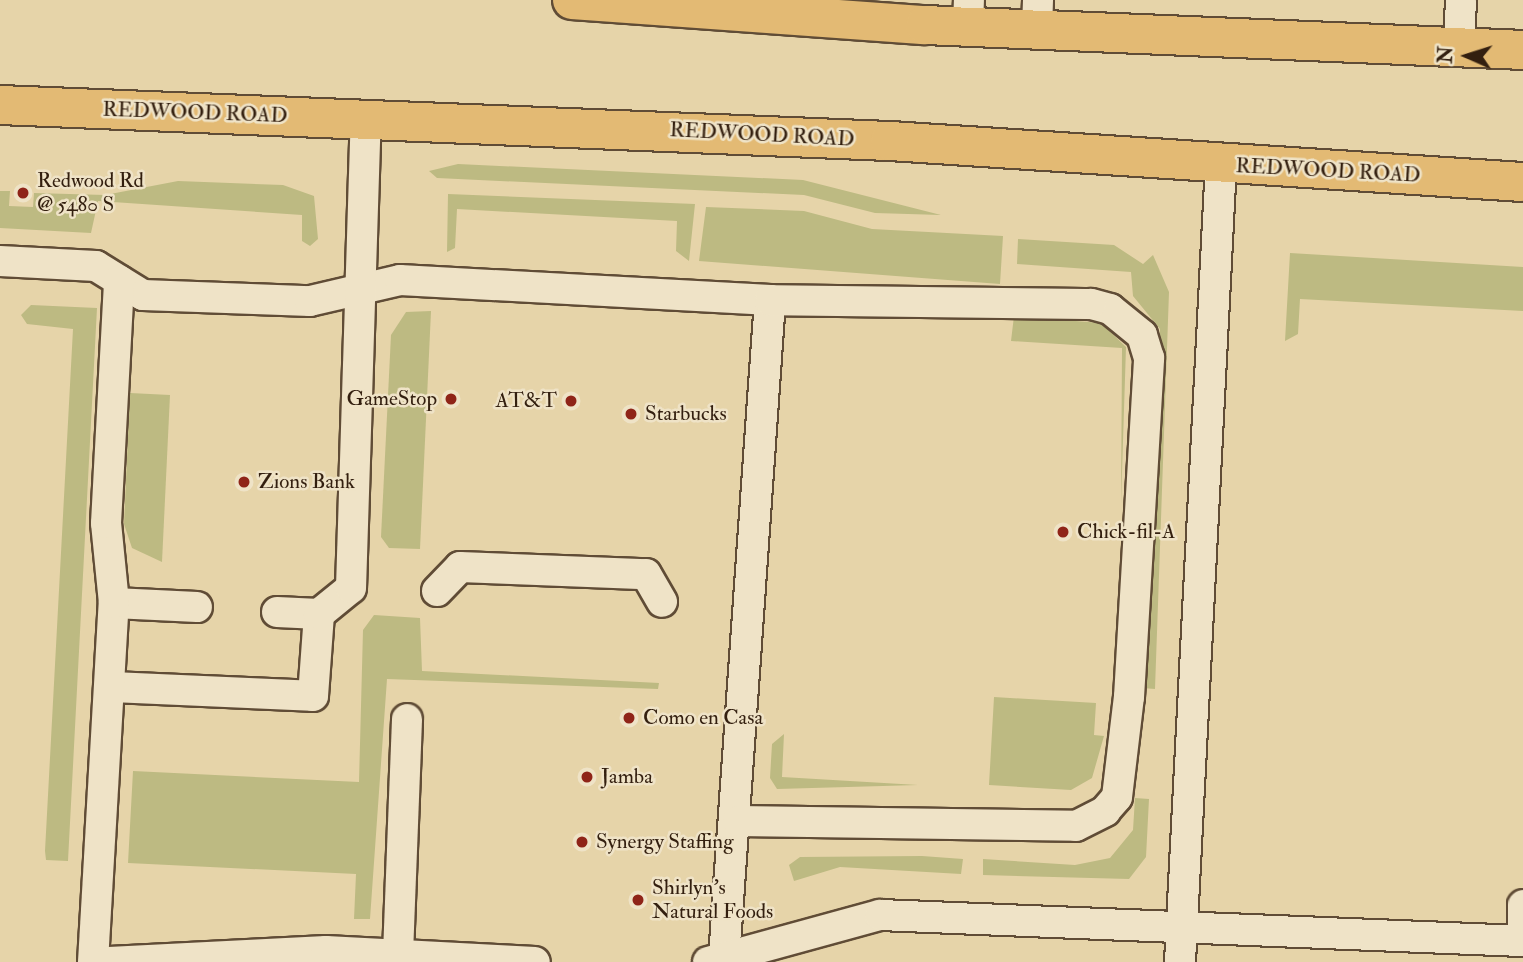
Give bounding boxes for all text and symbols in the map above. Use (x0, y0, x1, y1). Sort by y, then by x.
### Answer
north arrow (1432, 21, 1502, 91)
text: N (1434, 46, 1458, 64)
street label: REDWOOD ROAD (102, 97, 288, 129)
street label: REDWOOD ROAD (669, 118, 855, 152)
street label: REDWOOD ROAD (1235, 154, 1421, 188)
place label: Redwood Rd @ 5480 S (37, 168, 144, 218)
marker: Redwood Rd @ 5480 S (15, 185, 31, 201)
place label: GameStop (347, 386, 437, 412)
place label: AT&T (496, 388, 557, 414)
marker: GameStop (443, 391, 459, 407)
marker: AT&T (563, 393, 579, 409)
place label: Starbucks (645, 401, 727, 427)
marker: Starbucks (623, 406, 639, 422)
place label: Zions Bank (258, 469, 355, 495)
marker: Zions Bank (236, 474, 252, 490)
place label: Chick-fil-A (1077, 519, 1175, 545)
marker: Chick-fil-A (1055, 524, 1071, 540)
place label: Como en Casa (643, 705, 763, 731)
marker: Como en Casa (621, 710, 637, 726)
place label: Jamba (601, 764, 653, 790)
marker: Jamba (579, 769, 595, 785)
place label: Synergy Staffing (596, 829, 734, 855)
marker: Synergy Staffing (574, 834, 590, 850)
place label: Shirlyn's Natural Foods (652, 875, 773, 925)
marker: Shirlyn's Natural Foods (630, 892, 646, 908)

